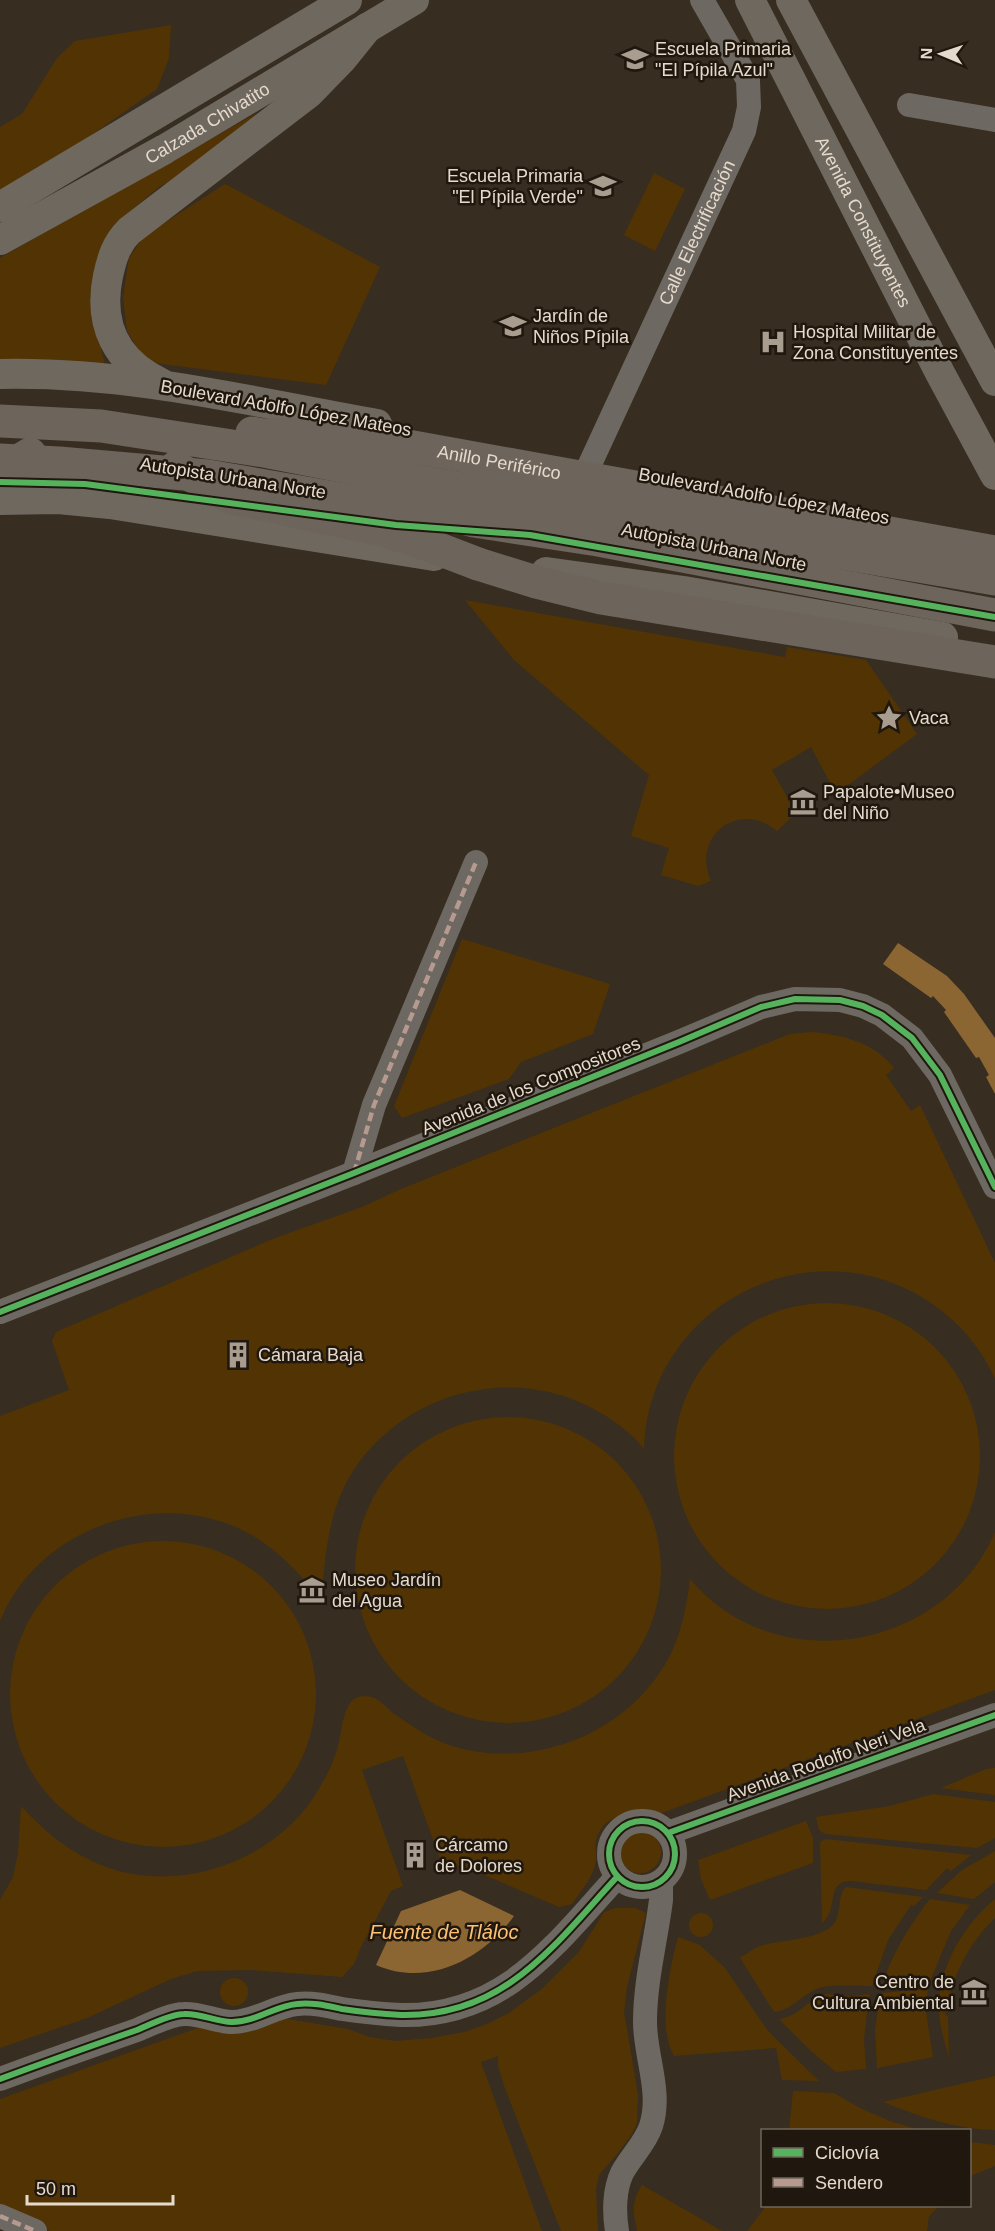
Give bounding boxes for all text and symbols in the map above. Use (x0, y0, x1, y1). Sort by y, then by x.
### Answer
north arrow (911, 24, 971, 84)
place label: Escuela Primaria "El Pípila Azul" (655, 39, 792, 80)
school or university icon: Escuela Primaria "El Pípila Azul" (620, 44, 650, 74)
text: N (918, 47, 935, 60)
street label: Calzada Chivatito (142, 79, 273, 168)
street label: Avenida Constituyentes (811, 133, 915, 311)
street label: Calle Electrificación (655, 157, 739, 308)
place label: Escuela Primaria "El Pípila Verde" (447, 166, 584, 207)
school or university icon: Escuela Primaria "El Pípila Verde" (588, 171, 618, 201)
place label: Jardín de Niños Pípila (533, 306, 630, 347)
school or university icon: Jardín de Niños Pípila (498, 311, 528, 341)
place label: Hospital Militar de Zona Constituyentes (793, 322, 958, 363)
hospital icon: Hospital Militar de Zona Constituyentes (758, 327, 788, 357)
street label: Boulevard Adolfo López Mateos (159, 376, 413, 440)
street label: Anillo Periférico (436, 441, 562, 483)
street label: Autopista Urbana Norte (139, 453, 327, 503)
street label: Boulevard Adolfo López Mateos (637, 464, 891, 528)
street label: Autopista Urbana Norte (620, 519, 808, 575)
place icon: Vaca (874, 703, 904, 733)
place label: Vaca (909, 708, 950, 728)
place label: Papalote•Museo del Niño (823, 782, 954, 823)
museum icon: Papalote•Museo del Niño (788, 787, 818, 817)
street label: Avenida de los Compositores (419, 1033, 643, 1139)
building icon: Cámara Baja (223, 1340, 253, 1370)
place label: Cámara Baja (258, 1345, 364, 1365)
place label: Museo Jardín del Agua (332, 1570, 441, 1611)
museum icon: Museo Jardín del Agua (297, 1575, 327, 1605)
street label: Avenida Rodolfo Neri Vela (724, 1714, 929, 1805)
place label: Cárcamo de Dolores (435, 1835, 522, 1876)
building icon: Cárcamo de Dolores (400, 1840, 430, 1870)
water label: Fuente de Tláloc (370, 1921, 518, 1943)
place label: Centro de Cultura Ambiental (812, 1972, 954, 2013)
museum icon: Centro de Cultura Ambiental (959, 1977, 989, 2007)
legend (761, 2129, 971, 2207)
text: Ciclovía (815, 2143, 880, 2163)
scale bar (27, 2168, 172, 2206)
text: Sendero (815, 2173, 883, 2193)
text: 50 m (36, 2179, 76, 2199)

